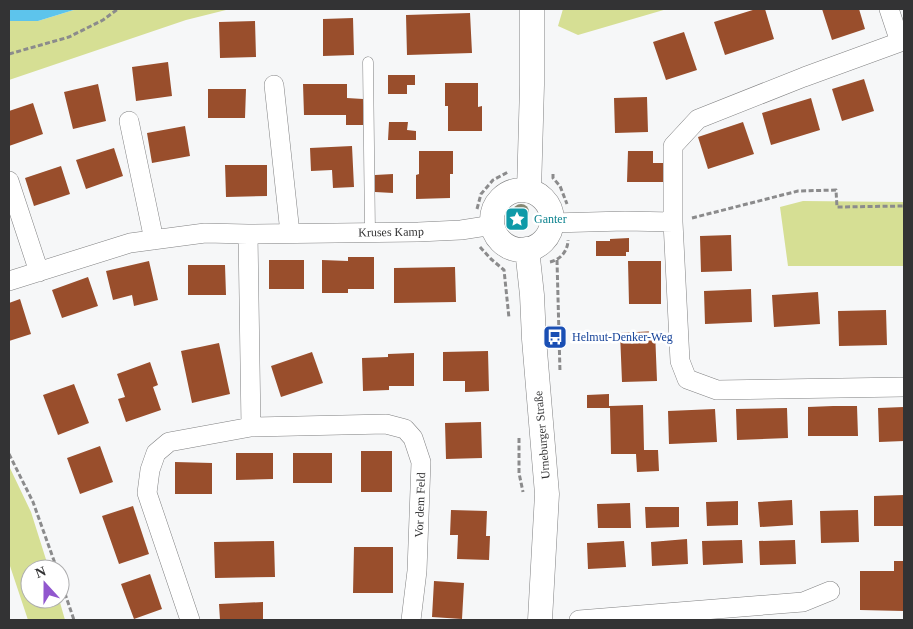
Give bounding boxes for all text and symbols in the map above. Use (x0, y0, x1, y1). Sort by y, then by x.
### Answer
place icon: Ganter (504, 206, 530, 232)
place label: Ganter (534, 212, 567, 226)
street label: Kruses Kamp (358, 224, 424, 240)
bus stop icon: Helmut-Denker-Weg (542, 324, 568, 350)
place label: Helmut-Denker-Weg (572, 330, 673, 344)
street label: Urneburger Straße (531, 390, 553, 480)
street label: Vor dem Feld (412, 472, 428, 538)
north arrow (20, 559, 70, 609)
text: N (33, 564, 48, 581)

